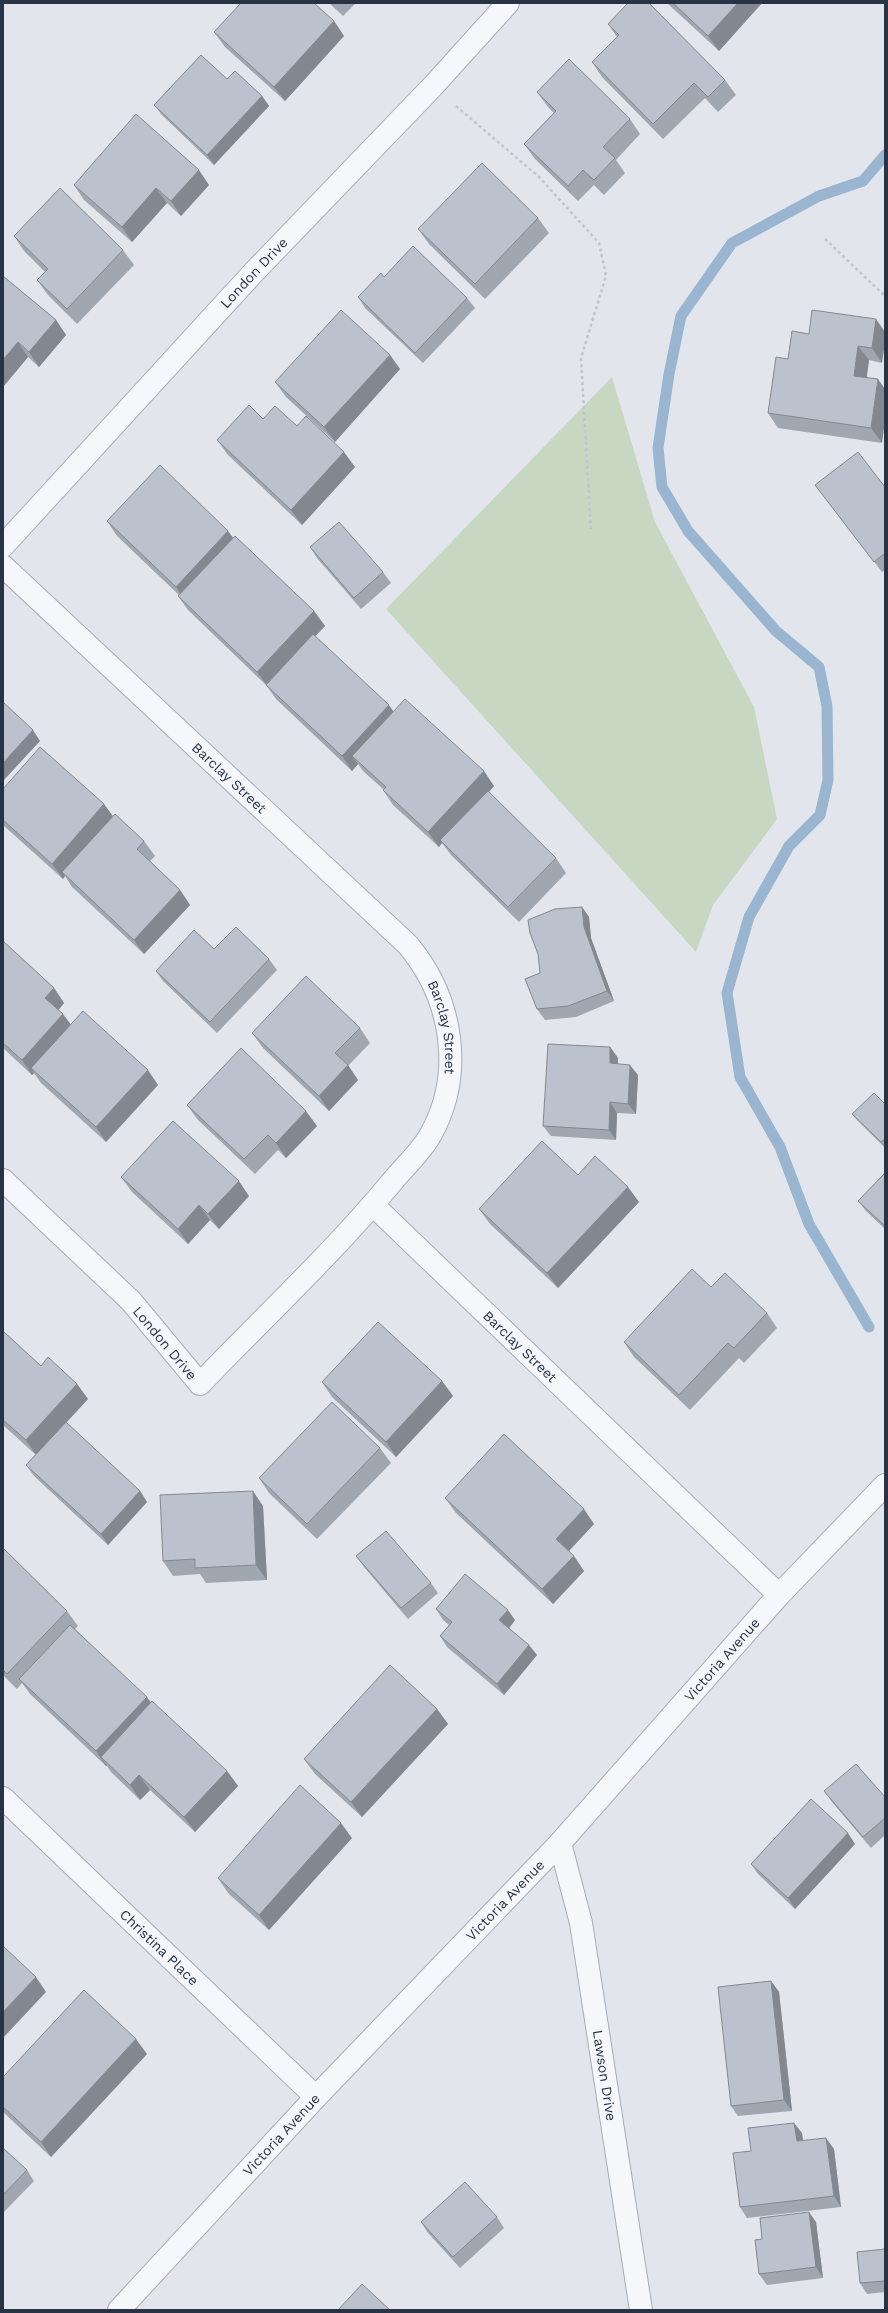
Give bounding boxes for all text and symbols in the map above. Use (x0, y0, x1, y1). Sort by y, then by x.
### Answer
street label: London Drive (217, 234, 291, 311)
street label: Barclay Street (189, 739, 270, 817)
street label: Barclay Street (424, 978, 458, 1075)
street label: London Drive (130, 1303, 200, 1383)
street label: Barclay Street (480, 1307, 560, 1385)
street label: Victoria Avenue (681, 1615, 763, 1705)
street label: Victoria Avenue (463, 1857, 547, 1944)
street label: Christina Place (117, 1906, 202, 1988)
street label: Lawson Drive (590, 2029, 620, 2122)
street label: Victoria Avenue (240, 2090, 323, 2179)

